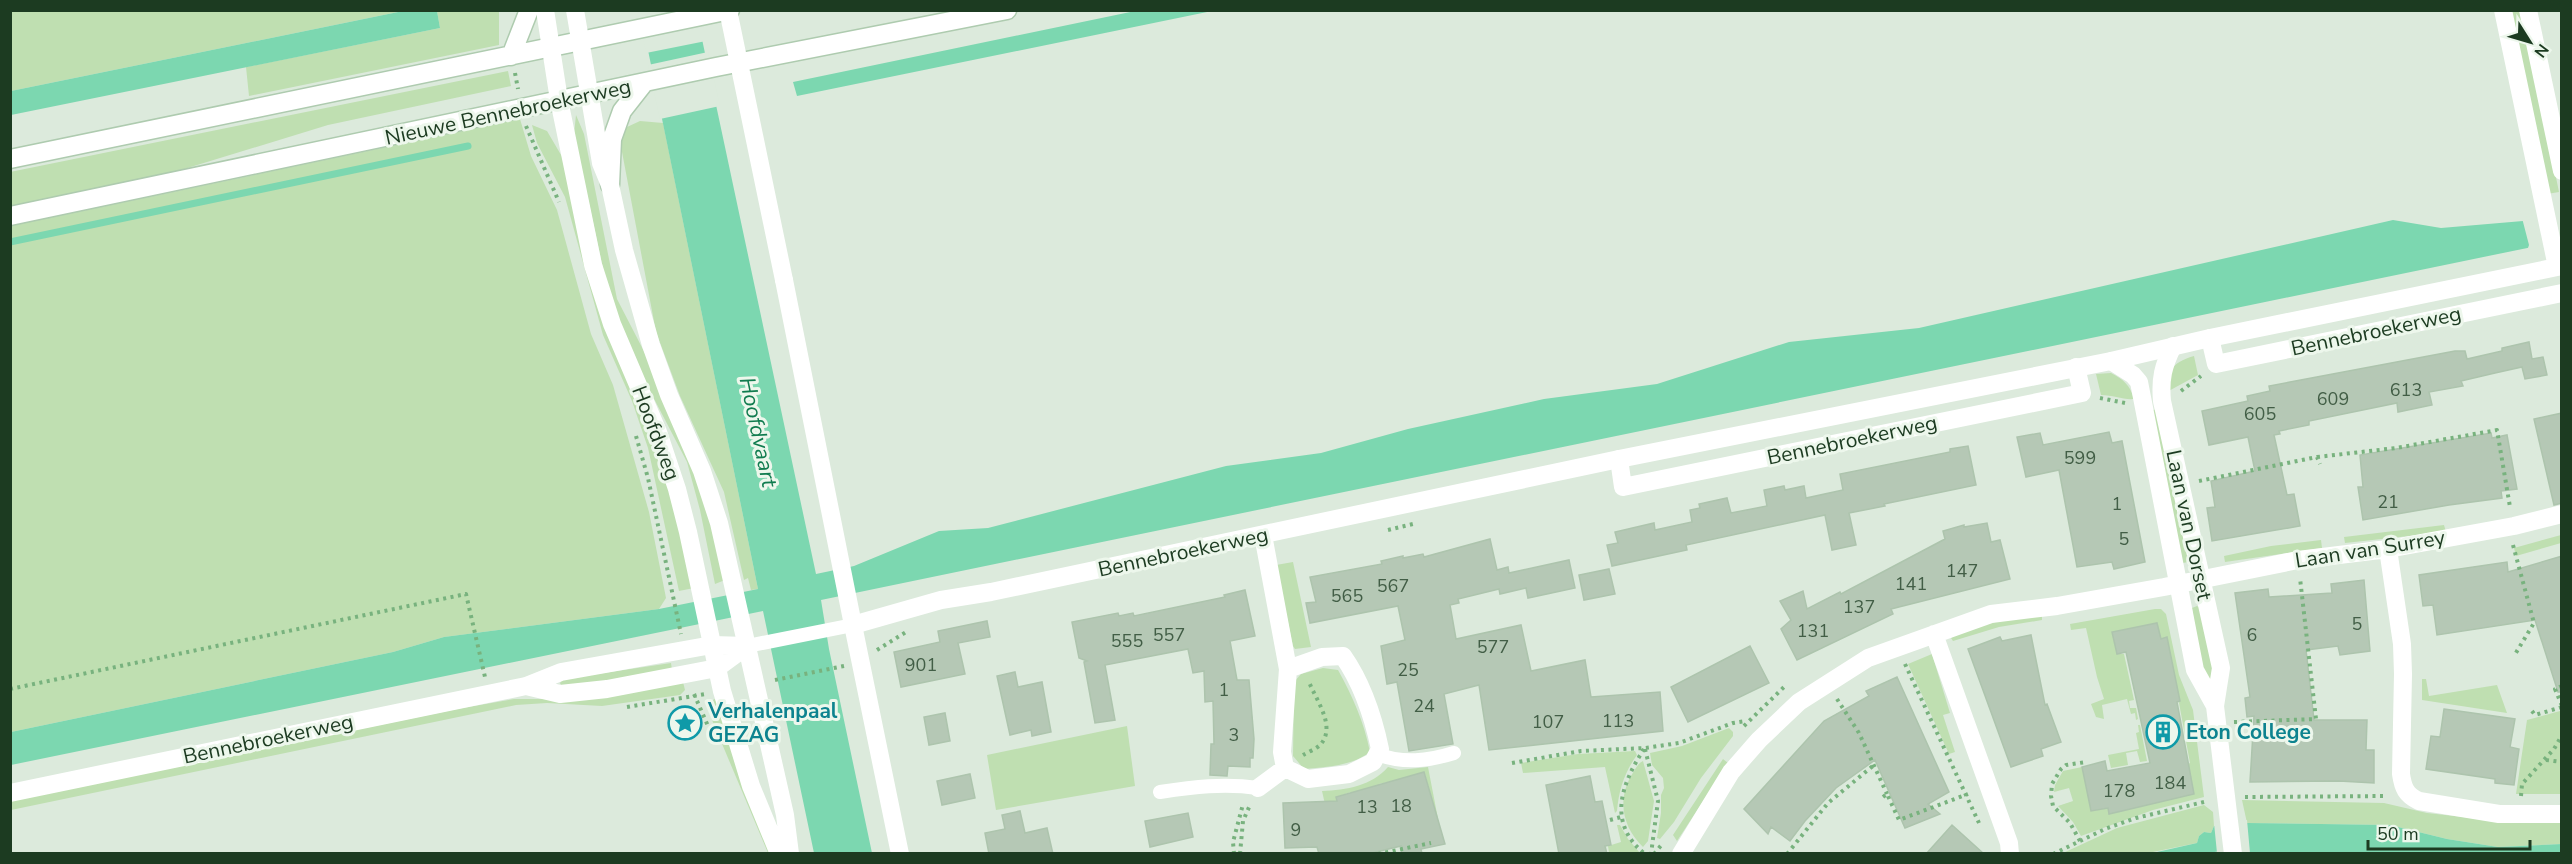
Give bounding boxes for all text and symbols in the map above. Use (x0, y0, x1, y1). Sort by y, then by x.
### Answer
north arrow (2500, 12, 2560, 72)
text: N (2529, 39, 2554, 62)
street label: Nieuwe Bennebroekerweg (382, 72, 634, 152)
street label: Bennebroekerweg (2288, 299, 2464, 363)
water label: Hoofdvaart (732, 375, 785, 491)
house number: 613 (2390, 378, 2422, 402)
street label: Hoofdweg (625, 382, 687, 484)
house number: 609 (2317, 387, 2349, 411)
house number: 605 (2244, 402, 2276, 426)
street label: Bennebroekerweg (1764, 408, 1940, 472)
house number: 599 (2064, 446, 2096, 470)
street label: Laan van Dorset (2159, 447, 2219, 604)
house number: 21 (2377, 490, 2399, 514)
house number: 1 (2112, 492, 2122, 516)
street label: Bennebroekerweg (1095, 520, 1271, 584)
street label: Laan van Surrey (2293, 523, 2447, 575)
house number: 5 (2119, 527, 2129, 551)
house number: 147 (1946, 559, 1978, 583)
house number: 141 (1895, 572, 1927, 596)
house number: 567 (1377, 574, 1409, 598)
house number: 565 (1331, 584, 1363, 608)
house number: 137 (1843, 595, 1875, 619)
house number: 5 (2352, 612, 2362, 636)
house number: 131 (1797, 619, 1829, 643)
house number: 557 (1153, 623, 1185, 647)
house number: 6 (2247, 623, 2257, 647)
house number: 555 (1111, 629, 1143, 653)
house number: 577 (1477, 635, 1509, 659)
house number: 901 (905, 653, 937, 677)
house number: 25 (1397, 658, 1419, 682)
house number: 1 (1219, 678, 1229, 702)
house number: 24 (1413, 694, 1435, 718)
place label: Verhalenpaal GEZAG (707, 697, 838, 749)
place icon: Verhalenpaal GEZAG (667, 705, 703, 741)
street label: Bennebroekerweg (180, 707, 356, 771)
house number: 113 (1602, 709, 1634, 733)
house number: 107 (1532, 710, 1564, 734)
building icon: Eton College (2145, 714, 2181, 750)
place label: Eton College (2186, 718, 2311, 746)
house number: 3 (1229, 723, 1239, 747)
house number: 184 (2154, 771, 2186, 795)
house number: 178 (2103, 779, 2135, 803)
house number: 18 (1390, 794, 1412, 818)
house number: 13 (1356, 795, 1378, 819)
scale bar (2368, 813, 2530, 851)
house number: 9 (1291, 818, 1301, 842)
text: 50 m (2377, 822, 2419, 846)

